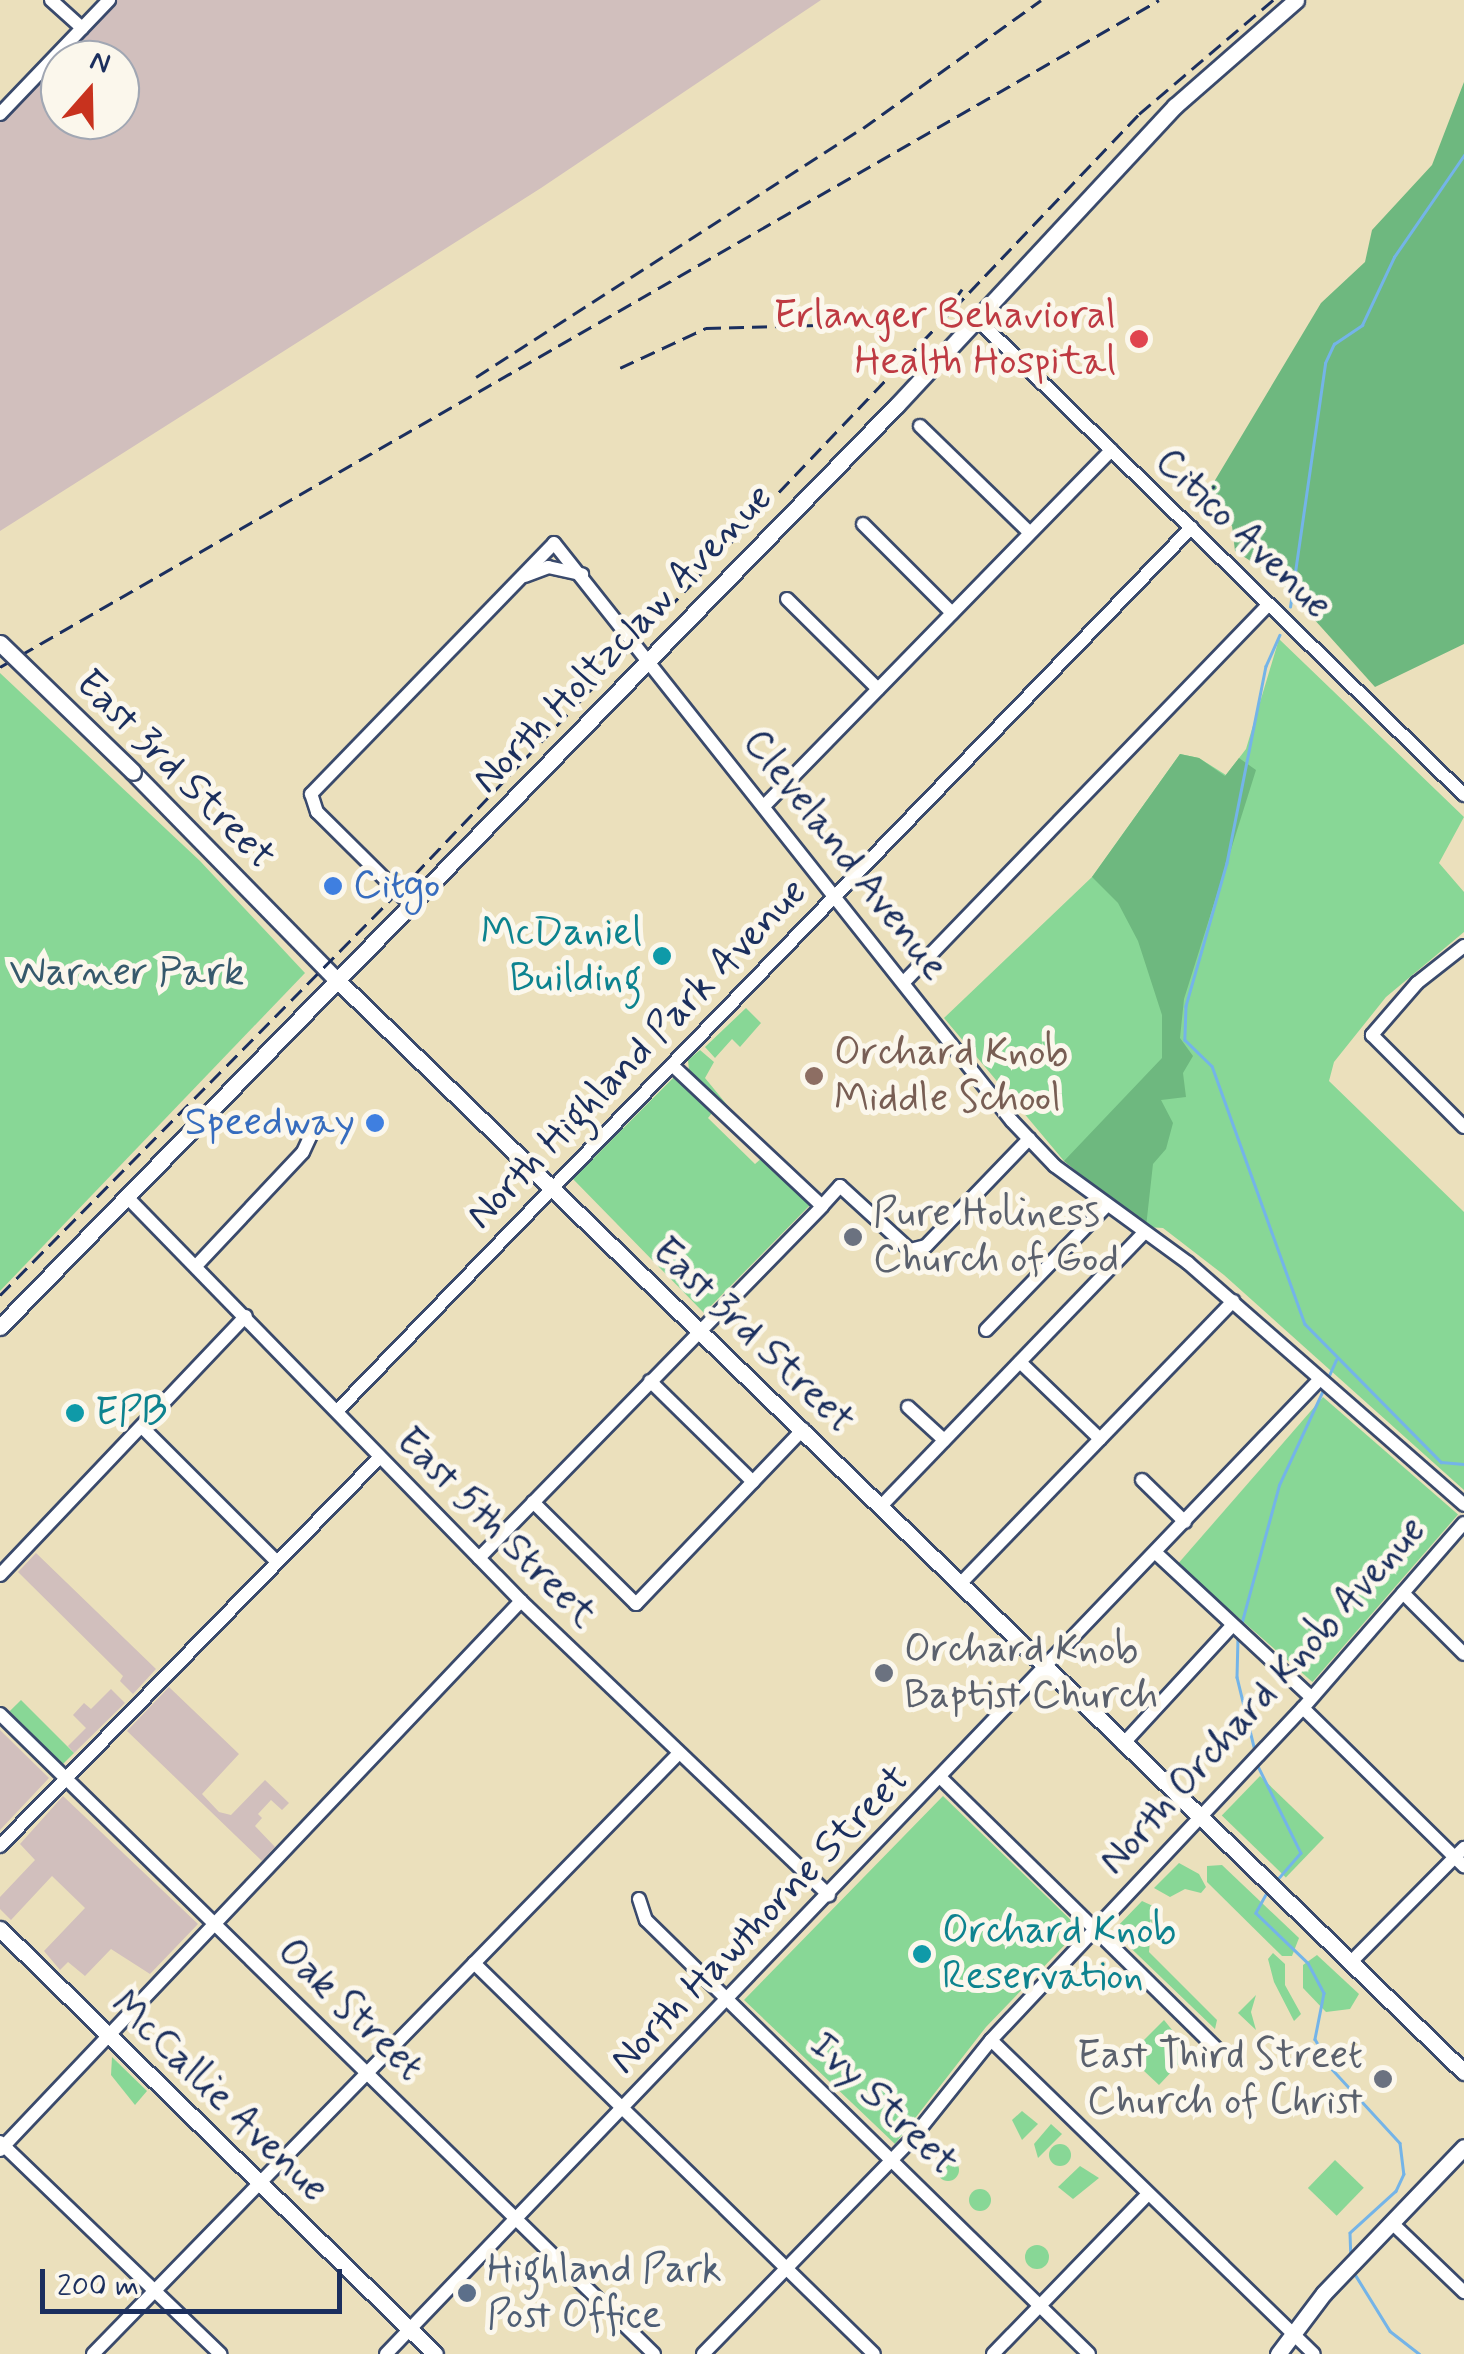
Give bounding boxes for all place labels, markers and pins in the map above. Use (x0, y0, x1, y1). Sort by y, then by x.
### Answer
place label: Erlanger Behavioral Health Hospital (778, 292, 1116, 386)
marker: Erlanger Behavioral Health Hospital (1126, 326, 1152, 352)
place label: Citgo (353, 862, 440, 910)
marker: Citgo (322, 875, 344, 897)
place label: McDaniel Building (481, 909, 642, 1003)
marker: McDaniel Building (651, 945, 673, 967)
place label: Orchard Knob Middle School (834, 1029, 1072, 1123)
marker: Orchard Knob Middle School (803, 1065, 825, 1087)
place label: Speedway (185, 1099, 355, 1147)
marker: Speedway (364, 1112, 386, 1134)
place label: Pure Holiness Church of God (873, 1190, 1119, 1284)
marker: Pure Holiness Church of God (842, 1226, 864, 1248)
place label: EPB (95, 1389, 167, 1437)
marker: EPB (64, 1402, 86, 1424)
place label: Orchard Knob Baptist Church (904, 1626, 1158, 1720)
marker: Orchard Knob Baptist Church (873, 1662, 895, 1684)
place label: Orchard Knob Reservation (942, 1907, 1180, 2001)
marker: Orchard Knob Reservation (911, 1943, 933, 1965)
place label: East Third Street Church of Christ (1070, 2032, 1363, 2126)
marker: East Third Street Church of Christ (1372, 2068, 1394, 2090)
place label: Highland Park Post Office (487, 2246, 722, 2340)
marker: Highland Park Post Office (456, 2282, 478, 2304)

